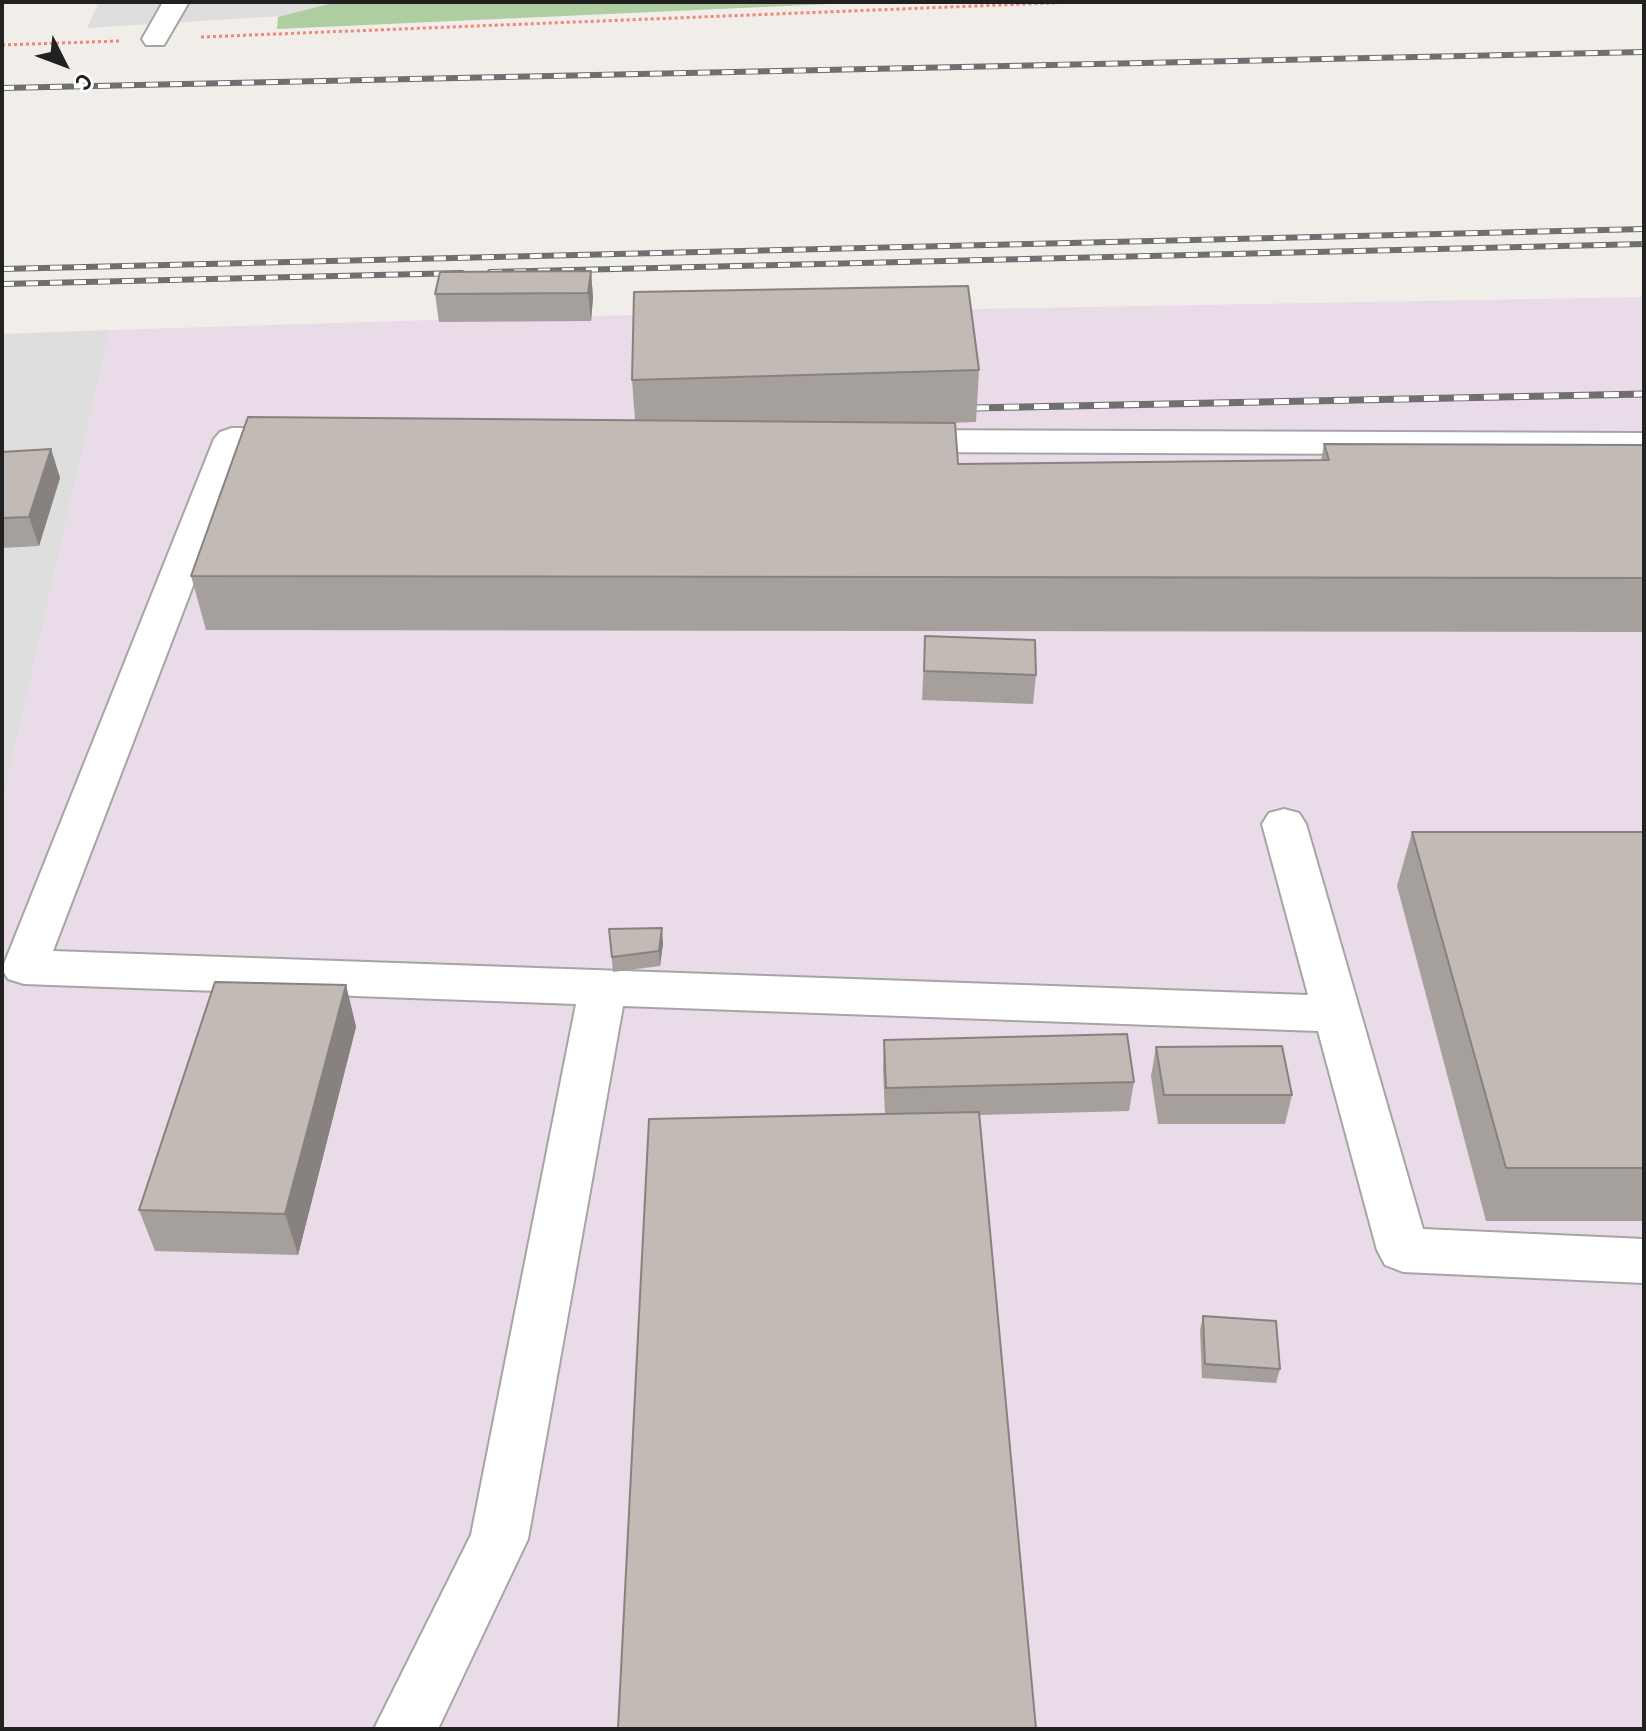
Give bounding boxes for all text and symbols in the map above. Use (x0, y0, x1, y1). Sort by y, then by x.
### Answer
north arrow (24, 24, 104, 104)
text: С (67, 66, 97, 95)

